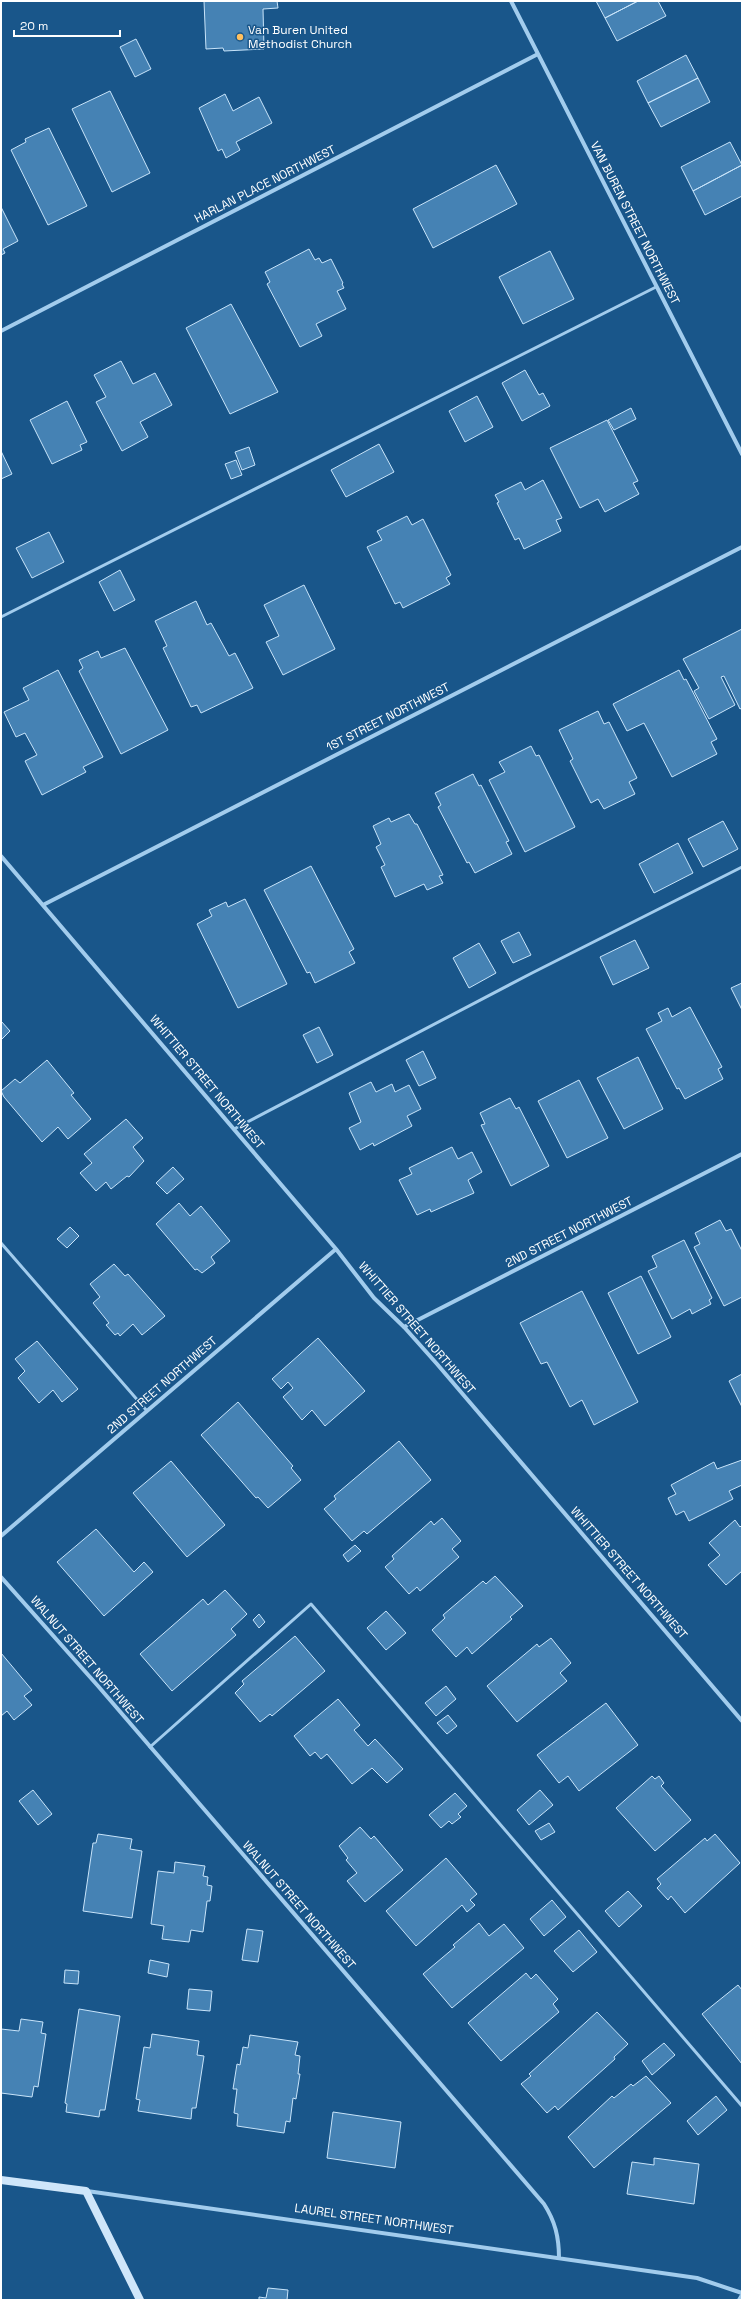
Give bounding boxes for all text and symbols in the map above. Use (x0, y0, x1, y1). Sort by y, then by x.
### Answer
scale bar (14, 12, 120, 38)
text: 20 m (20, 18, 48, 34)
place label: Van Buren United Methodist Church (248, 22, 352, 52)
marker: Van Buren United Methodist Church (235, 32, 245, 42)
street label: VAN BUREN STREET NORTHWEST (587, 139, 683, 307)
street label: HARLAN PLACE NORTHWEST (192, 141, 338, 227)
street label: 1ST STREET NORTHWEST (324, 679, 452, 755)
street label: WHITTIER STREET NORTHWEST (146, 1012, 268, 1152)
street label: 2ND STREET NORTHWEST (503, 1193, 635, 1271)
street label: WHITTIER STREET NORTHWEST (355, 1258, 479, 1398)
street label: 2ND STREET NORTHWEST (104, 1333, 220, 1437)
street label: WHITTIER STREET NORTHWEST (567, 1503, 691, 1643)
street label: WALNUT STREET NORTHWEST (27, 1593, 147, 1727)
street label: WALNUT STREET NORTHWEST (239, 1838, 359, 1972)
street label: LAUREL STREET NORTHWEST (294, 2200, 454, 2238)

